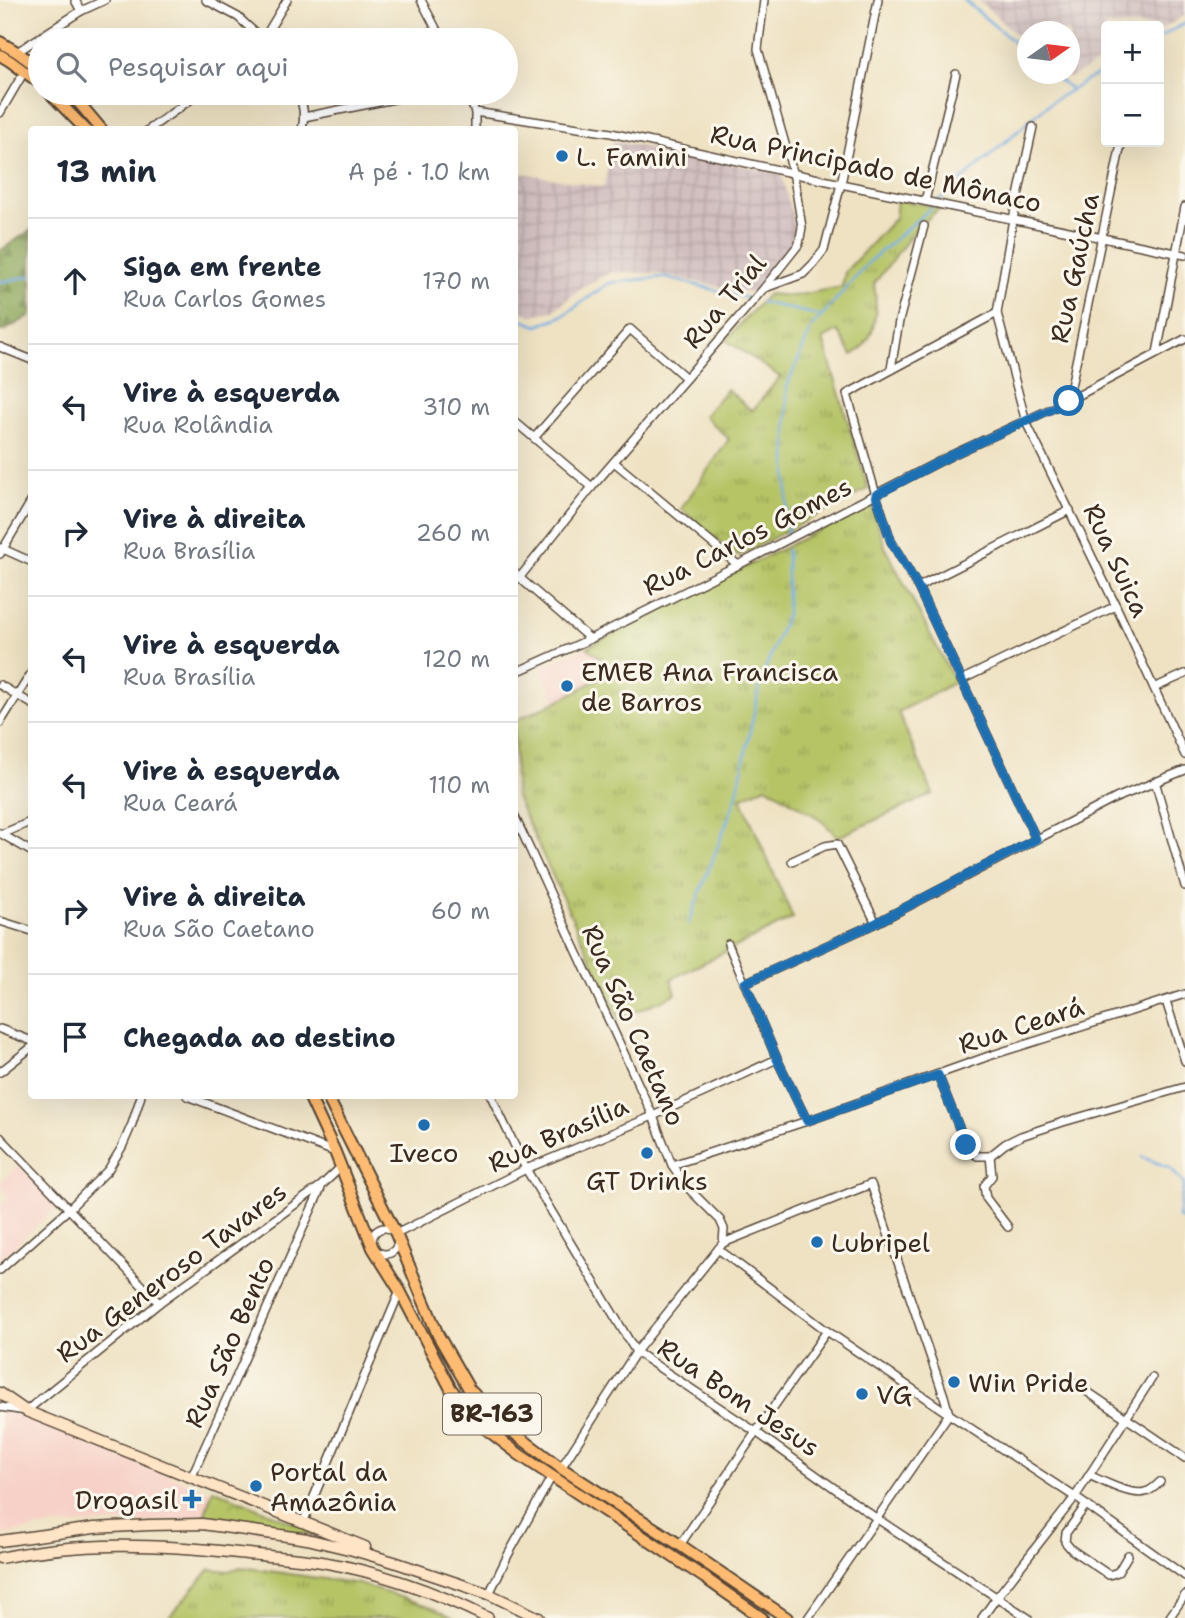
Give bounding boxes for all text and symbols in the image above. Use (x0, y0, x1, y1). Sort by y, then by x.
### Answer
north arrow (1017, 21, 1080, 84)
map controls (1101, 21, 1164, 147)
button: + (1101, 21, 1164, 84)
search box (28, 28, 518, 105)
icon: search (52, 48, 90, 86)
text: Pesquisar aqui (108, 49, 289, 84)
button: − (1101, 84, 1164, 147)
street label: Rua Principado de Mônaco (707, 116, 1045, 220)
place label: L. Famini (576, 139, 687, 174)
marker: L. Famini (554, 148, 570, 164)
text: 13 min (56, 151, 156, 192)
text: A pé · 1.0 km (348, 157, 490, 187)
street label: Rua Gaúcha (1041, 190, 1107, 346)
street label: Rua Trial (674, 246, 774, 356)
text: Siga em frente (123, 249, 322, 284)
icon: ahead (56, 262, 94, 300)
text: 170 m (422, 266, 490, 296)
text: Rua Carlos Gomes (123, 284, 326, 314)
text: Vire à esquerda (123, 375, 340, 410)
route start (1053, 385, 1084, 416)
icon: left (56, 388, 94, 426)
text: 310 m (422, 392, 490, 422)
text: Rua Rolândia (123, 410, 273, 440)
street label: Rua Carlos Gomes (637, 468, 857, 604)
street label: Rua Suica (1075, 498, 1159, 622)
text: Vire à direita (123, 501, 305, 536)
icon: right (56, 514, 94, 552)
text: 260 m (416, 518, 490, 548)
text: Rua Brasília (123, 536, 255, 566)
text: Vire à esquerda (123, 627, 340, 662)
icon: left (56, 640, 94, 678)
text: 120 m (422, 644, 490, 674)
place label: EMEB Ana Francisca de Barros (581, 654, 838, 719)
text: Rua Brasília (123, 662, 255, 692)
marker: EMEB Ana Francisca de Barros (559, 678, 575, 694)
text: Vire à esquerda (123, 753, 340, 788)
icon: left (56, 766, 94, 804)
text: 110 m (428, 770, 490, 800)
text: Rua Ceará (123, 788, 238, 818)
text: Vire à direita (123, 879, 305, 914)
icon: right (56, 892, 94, 930)
text: 60 m (431, 896, 490, 926)
text: Rua São Caetano (123, 914, 315, 944)
street label: Rua São Caetano (574, 919, 694, 1131)
street label: Rua Ceará (954, 988, 1088, 1062)
icon: arrive (56, 1018, 94, 1056)
text: Chegada ao destino (123, 1020, 396, 1055)
street label: Rua Brasília (483, 1088, 633, 1180)
marker: Iveco (416, 1117, 432, 1133)
route end (950, 1129, 981, 1160)
place label: Iveco (389, 1135, 459, 1170)
marker: GT Drinks (639, 1145, 655, 1161)
place label: GT Drinks (586, 1163, 708, 1198)
street label: Rua Generoso Tavares (49, 1174, 293, 1370)
place label: Lubripel (831, 1225, 930, 1260)
marker: Lubripel (809, 1234, 825, 1250)
street label: Rua São Bento (176, 1251, 282, 1433)
street label: Rua Bom Jesus (651, 1330, 827, 1464)
place label: Win Pride (968, 1365, 1089, 1400)
marker: Win Pride (946, 1374, 962, 1390)
place label: VG (876, 1377, 912, 1412)
marker: VG (854, 1386, 870, 1402)
road number: BR-163 (443, 1394, 541, 1434)
place label: Portal da Amazônia (270, 1454, 396, 1519)
marker: Portal da Amazônia (248, 1478, 264, 1494)
place label: Drogasil (75, 1482, 178, 1517)
marker: Drogasil (184, 1491, 200, 1507)

